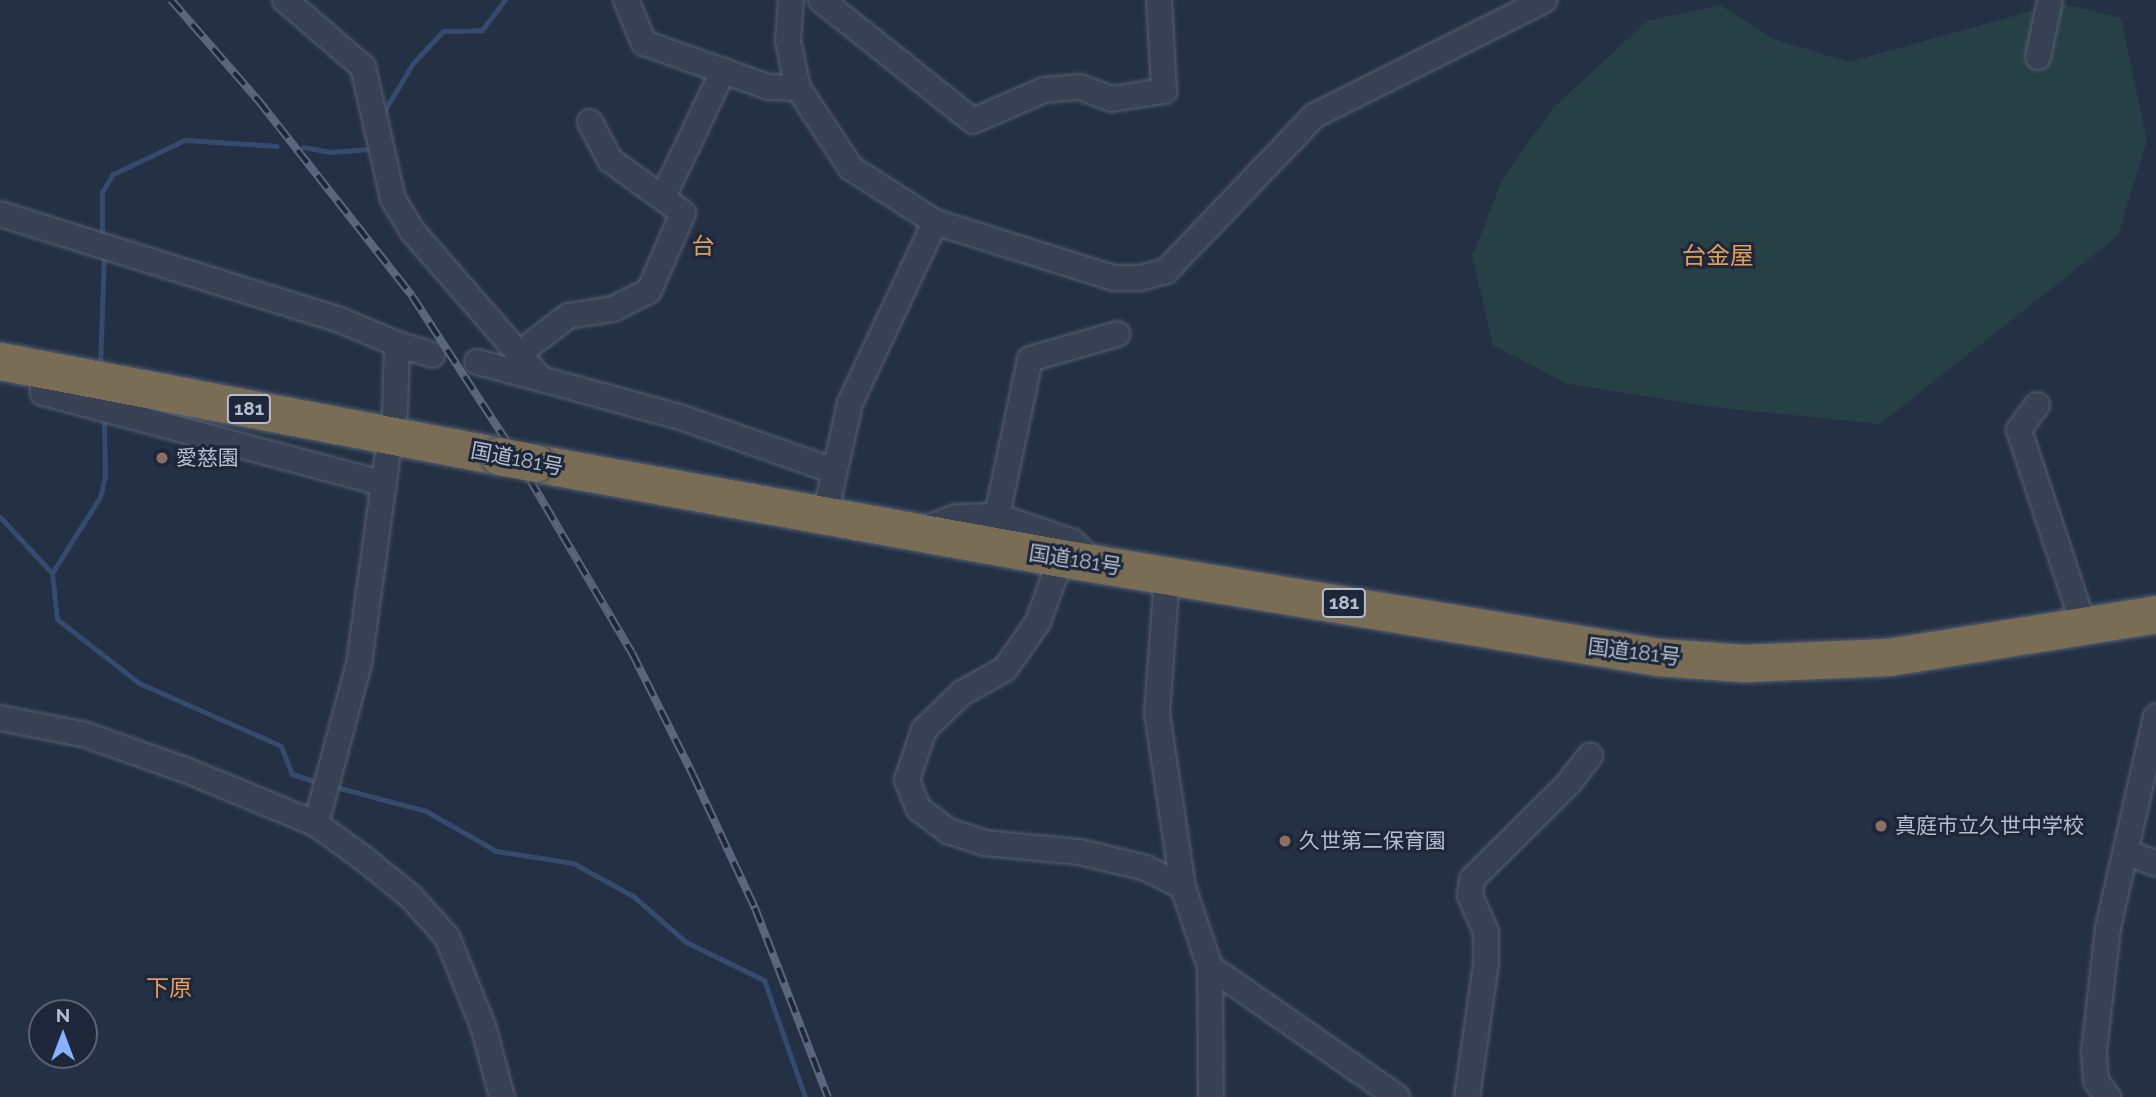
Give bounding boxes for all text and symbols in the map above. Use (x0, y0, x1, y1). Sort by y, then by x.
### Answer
district label: 台 (692, 232, 714, 260)
district label: 台金屋 (1682, 242, 1754, 270)
road number: 181 (226, 394, 272, 424)
street label: 国道181号 (469, 438, 565, 480)
place label: 愛慈園 (176, 445, 239, 471)
marker: 愛慈園 (154, 450, 170, 466)
street label: 国道181号 (1027, 540, 1123, 580)
road number: 181 (1321, 588, 1367, 618)
street label: 国道181号 (1586, 634, 1682, 670)
place label: 真庭市立久世中学校 (1895, 813, 2084, 839)
marker: 真庭市立久世中学校 (1873, 818, 1889, 834)
place label: 久世第二保育園 (1299, 828, 1446, 854)
marker: 久世第二保育園 (1277, 833, 1293, 849)
district label: 下原 (146, 974, 192, 1002)
north arrow (28, 999, 98, 1069)
text: N (56, 1004, 70, 1026)

